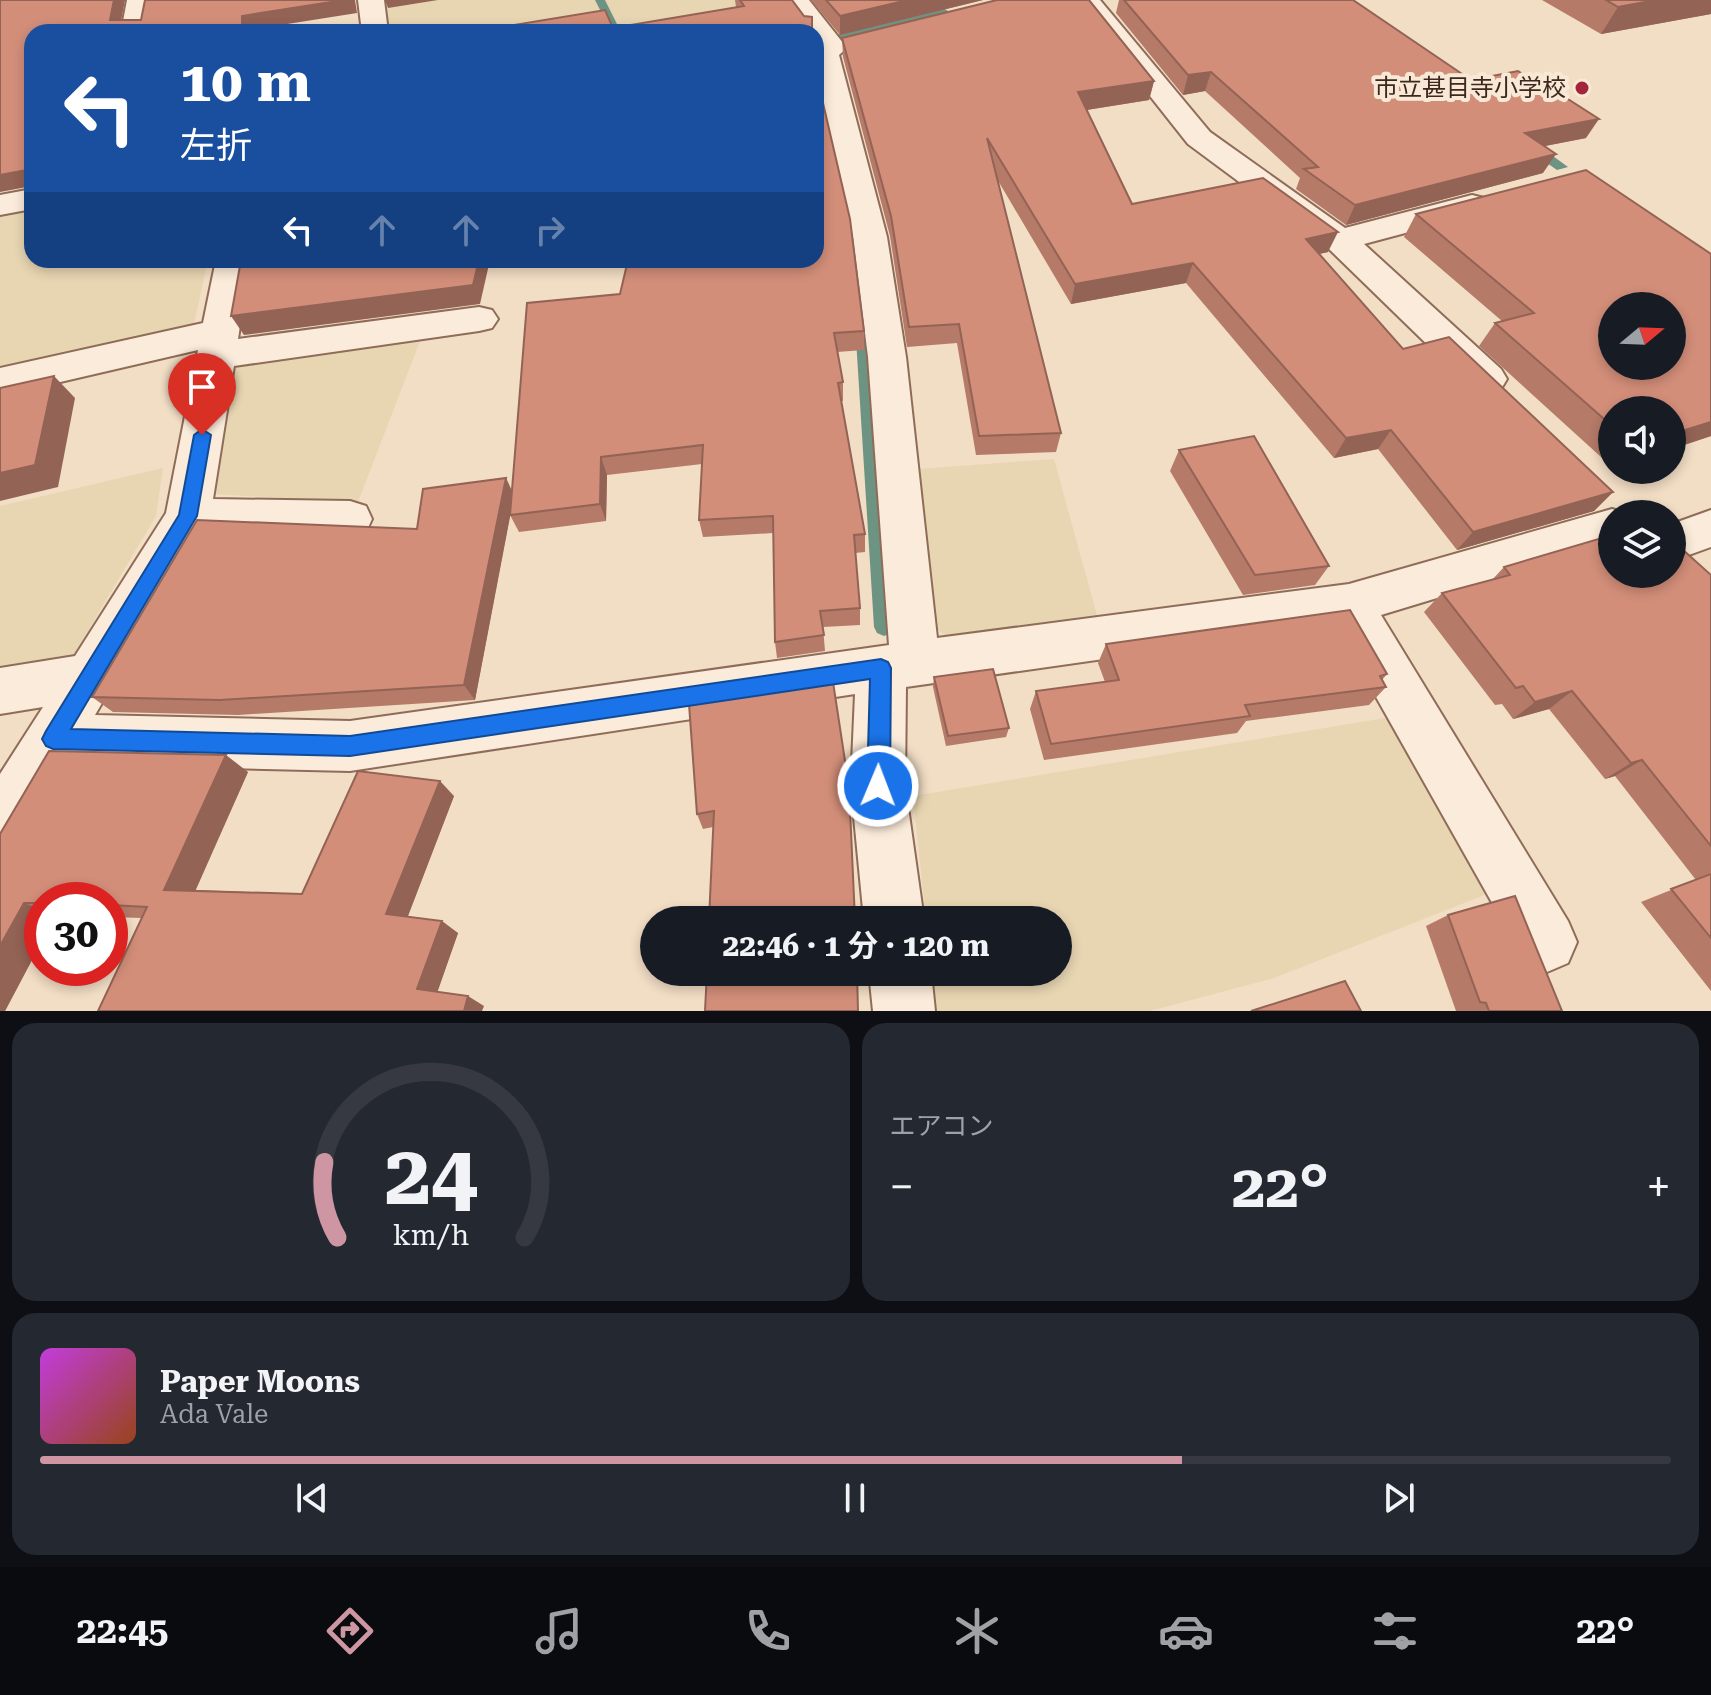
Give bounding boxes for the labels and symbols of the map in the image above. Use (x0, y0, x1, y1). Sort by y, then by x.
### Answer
place label: 市立甚目寺小学校 (1374, 74, 1566, 102)
marker: 市立甚目寺小学校 (1573, 79, 1591, 97)
north arrow (1598, 292, 1686, 380)
pin (168, 353, 236, 435)
position arrow (836, 744, 920, 828)
speed limit sign: 30 (24, 882, 128, 986)

